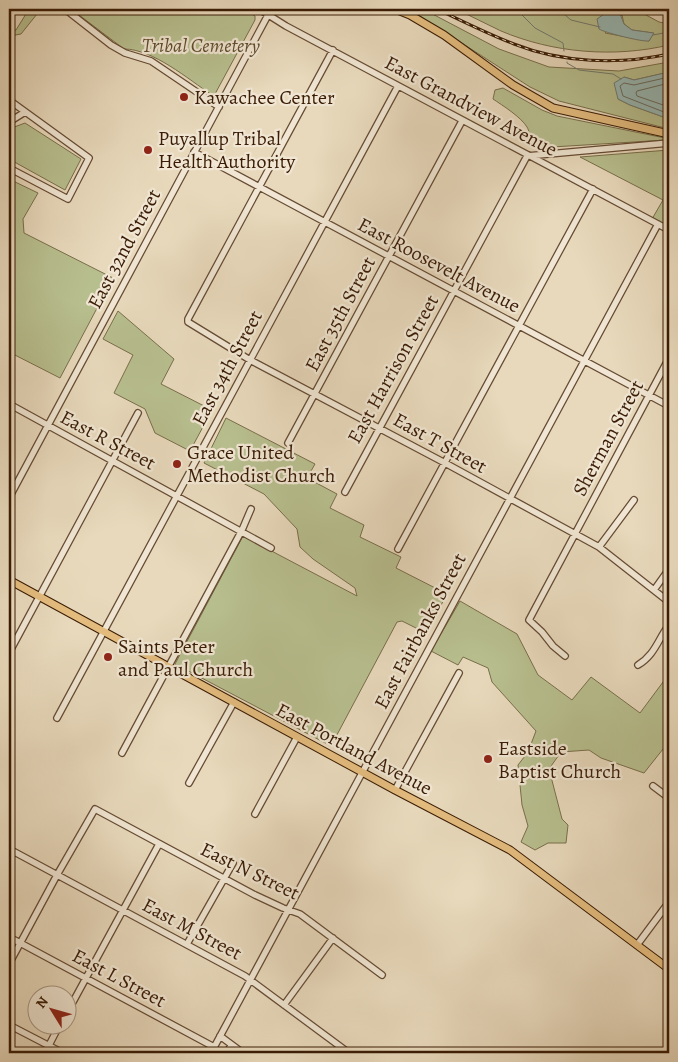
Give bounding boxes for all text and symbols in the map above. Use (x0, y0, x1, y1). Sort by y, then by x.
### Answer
park label: Tribal Cemetery (142, 32, 260, 59)
street label: East Grandview Avenue (380, 49, 562, 163)
place label: Kawachee Center (194, 84, 335, 111)
marker: Kawachee Center (178, 91, 190, 103)
place label: Puyallup Tribal Health Authority (158, 125, 296, 175)
marker: Puyallup Tribal Health Authority (142, 144, 154, 156)
street label: East 32nd Street (81, 184, 167, 314)
street label: East Roosevelt Avenue (353, 211, 525, 319)
street label: East 35th Street (298, 251, 382, 376)
street label: East Harrison Street (341, 289, 445, 448)
street label: East 34th Street (185, 305, 269, 430)
street label: Sherman Street (566, 375, 650, 501)
street label: East R Street (55, 404, 161, 477)
street label: East T Street (388, 406, 492, 480)
place label: Grace United Methodist Church (187, 439, 336, 489)
marker: Grace United Methodist Church (171, 458, 183, 470)
street label: East Fairbanks Street (367, 548, 473, 714)
place label: Saints Peter and Paul Church (118, 633, 254, 683)
marker: Saints Peter and Paul Church (102, 651, 114, 663)
street label: East Portland Avenue (271, 696, 437, 802)
place label: Eastside Baptist Church (498, 735, 622, 785)
marker: Eastside Baptist Church (482, 753, 494, 765)
street label: East N Street (196, 835, 304, 907)
street label: East M Street (137, 891, 247, 967)
street label: East L Street (67, 942, 171, 1014)
north arrow (28, 984, 78, 1034)
text: N (31, 993, 53, 1012)

